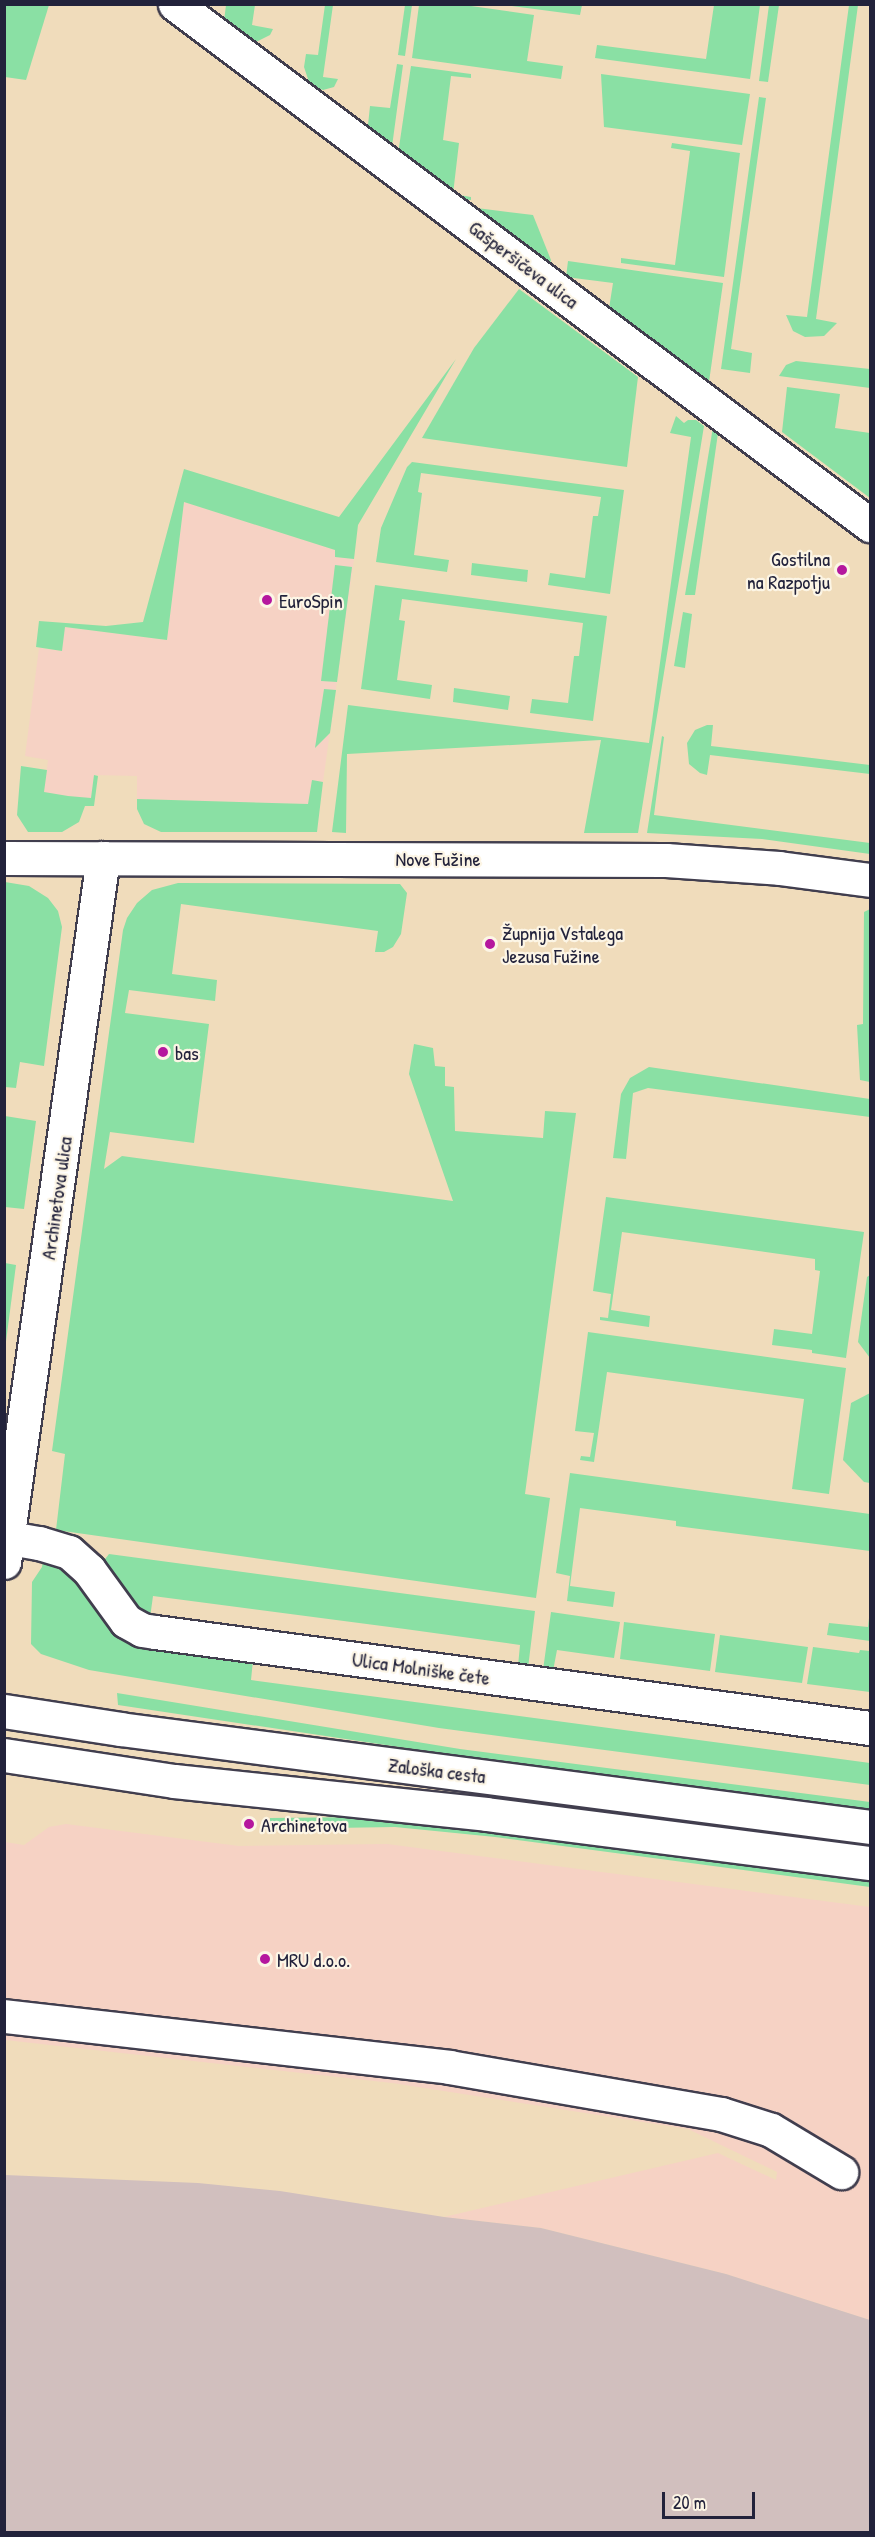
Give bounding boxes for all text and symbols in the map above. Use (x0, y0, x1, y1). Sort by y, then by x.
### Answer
street label: Gašperšičeva ulica (464, 215, 584, 313)
place label: Gostilna na Razpotju (747, 546, 830, 593)
marker: Gostilna na Razpotju (835, 563, 849, 577)
place label: EuroSpin (279, 588, 343, 612)
marker: EuroSpin (260, 593, 274, 607)
street label: Nove Fužine (396, 846, 480, 870)
place label: Župnija Vstalega Jezusa Fužine (502, 921, 623, 968)
marker: Župnija Vstalega Jezusa Fužine (483, 937, 497, 951)
place label: bas (175, 1040, 199, 1064)
marker: bas (156, 1045, 170, 1059)
street label: Archinetova ulica (35, 1135, 77, 1261)
street label: Ulica Molniške čete (351, 1646, 491, 1690)
street label: Zaloška cesta (387, 1752, 487, 1788)
place label: Archinetova (261, 1812, 347, 1836)
marker: Archinetova (242, 1817, 256, 1831)
place label: MRU d.o.o. (277, 1947, 350, 1971)
marker: MRU d.o.o. (258, 1952, 272, 1966)
scale bar (665, 2480, 758, 2518)
text: 20 m (673, 2490, 706, 2515)

